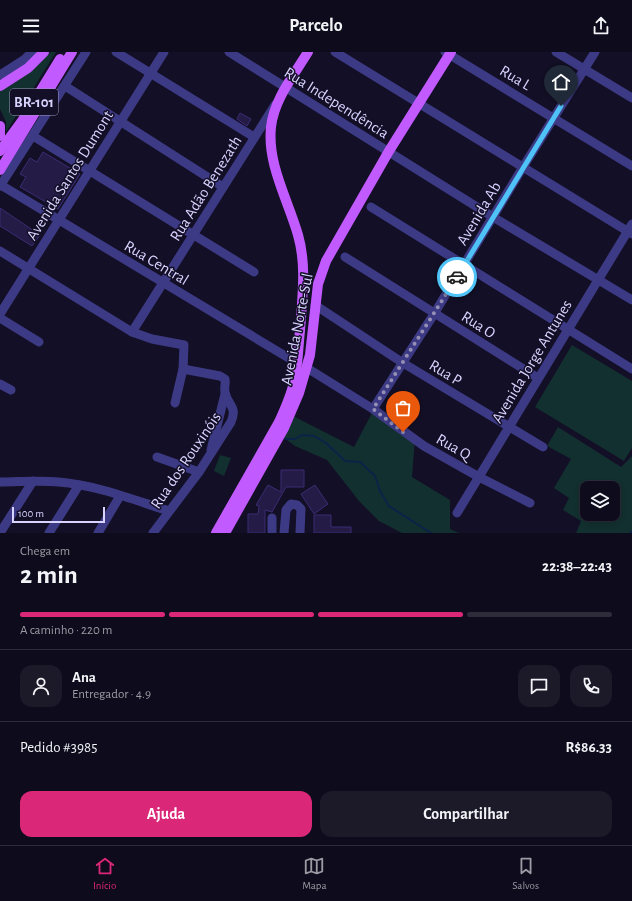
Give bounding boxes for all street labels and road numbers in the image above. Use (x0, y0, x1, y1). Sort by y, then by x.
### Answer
street label: Rua L (497, 62, 534, 93)
street label: Rua Independência (281, 64, 392, 141)
road number: BR-101 (10, 89, 58, 115)
street label: Avenida Santos Dumont (23, 108, 116, 243)
street label: Rua Adão Benezath (167, 133, 245, 244)
street label: Avenida Ab (454, 179, 504, 248)
street label: Rua Central (122, 237, 191, 288)
street label: Avenida Norte-Sul (278, 272, 316, 386)
street label: Avenida Jorge Antunes (489, 297, 575, 426)
street label: Rua O (459, 308, 498, 341)
street label: Rua P (426, 357, 465, 389)
street label: Rua dos Rouxinóis (148, 409, 224, 512)
street label: Rua Q (433, 431, 475, 465)

